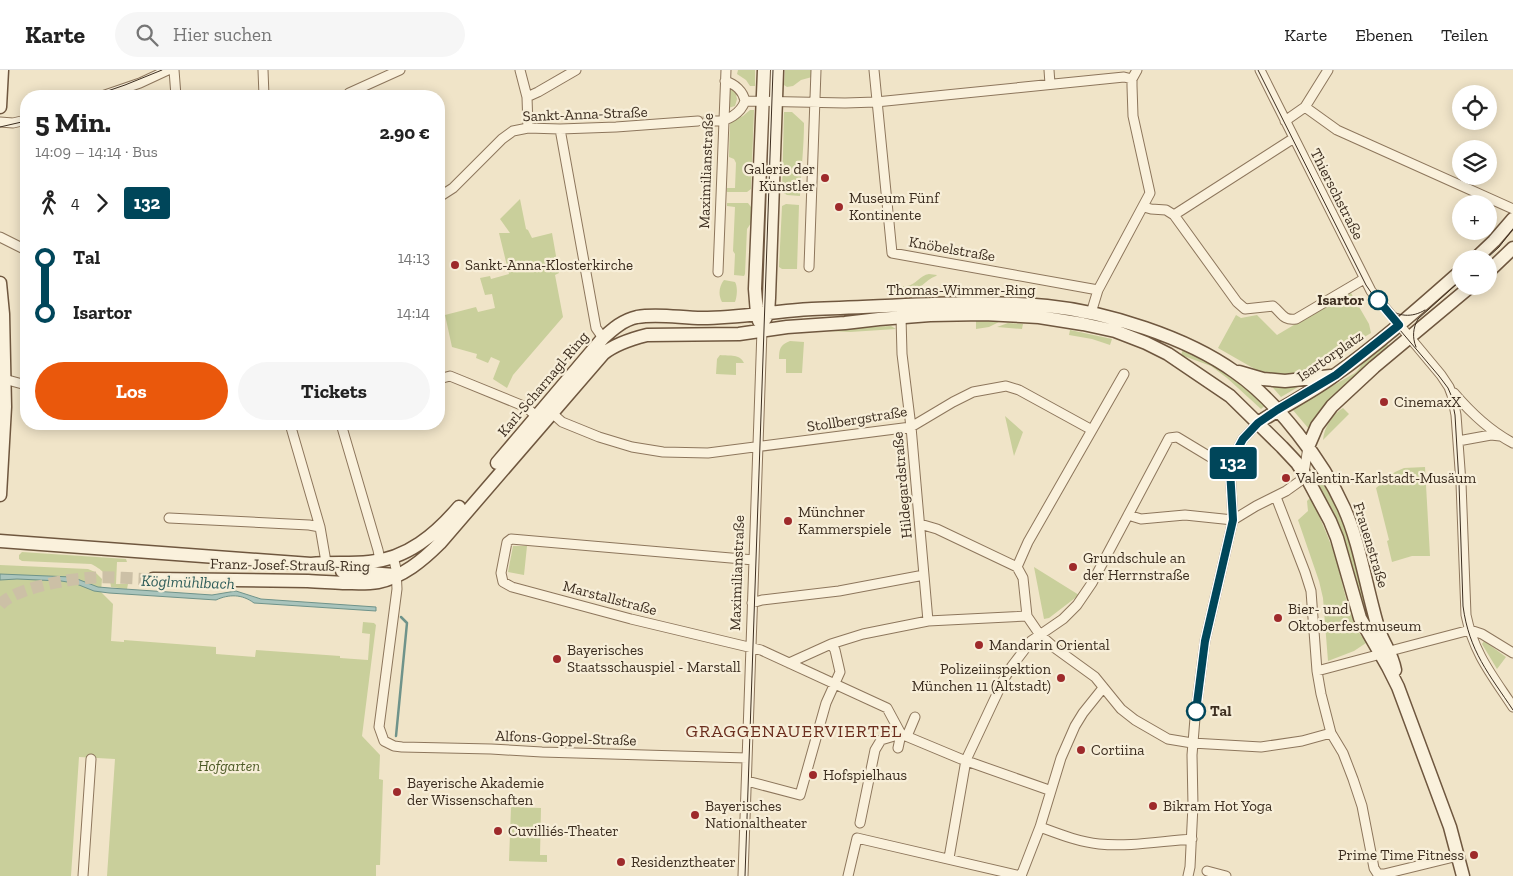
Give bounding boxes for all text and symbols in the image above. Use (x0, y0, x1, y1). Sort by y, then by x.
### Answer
search box (115, 12, 465, 57)
text: Karte (25, 20, 85, 49)
icon: search (133, 21, 161, 49)
text: Hier suchen (173, 23, 272, 46)
text: Karte (1284, 24, 1327, 46)
text: Ebenen (1355, 24, 1413, 46)
text: Teilen (1441, 24, 1488, 46)
map controls (1452, 85, 1497, 295)
button: locate (1452, 85, 1497, 130)
street label: Sankt-Anna-Straße (522, 103, 648, 125)
text: 5 Min. (35, 106, 111, 139)
street label: Maximilianstraße (695, 113, 717, 229)
text: 2.90 € (380, 121, 430, 144)
button: layers (1452, 140, 1497, 185)
text: 14:09 – 14:14 · Bus (35, 142, 158, 161)
street label: Thierschstraße (1306, 146, 1368, 242)
place label: Galerie der Künstler (744, 160, 815, 195)
marker: Galerie der Künstler (819, 172, 831, 184)
icon: walk (35, 189, 63, 217)
icon: forward (88, 189, 116, 217)
place label: Museum Fünf Kontinente (849, 189, 940, 224)
text: 132 (134, 192, 160, 214)
text: 4 (71, 193, 80, 212)
button: + (1452, 195, 1497, 240)
marker: Museum Fünf Kontinente (833, 201, 845, 213)
street label: Knöbelstraße (907, 233, 997, 265)
text: Tal (73, 246, 100, 269)
text: 14:13 (398, 248, 430, 267)
button: − (1452, 250, 1497, 295)
place label: Sankt-Anna-Klosterkirche (465, 256, 633, 274)
marker: Sankt-Anna-Klosterkirche (449, 259, 461, 271)
street label: Thomas-Wimmer-Ring (887, 281, 1035, 299)
marker: Isartor (1368, 290, 1388, 310)
place label: Isartor (1317, 291, 1364, 309)
text: Isartor (73, 301, 132, 324)
text: 14:14 (397, 303, 430, 322)
street label: Isartorplatz (1294, 327, 1366, 385)
street label: Karl-Scharnagl-Ring (494, 328, 592, 440)
button: Los (35, 362, 228, 420)
button: Tickets (238, 362, 430, 420)
place label: CinemaxX (1394, 393, 1461, 411)
marker: CinemaxX (1378, 396, 1390, 408)
street label: Stollbergstraße (806, 402, 908, 436)
street label: Hildegardstraße (888, 431, 916, 539)
line badge: 132 (1204, 447, 1262, 479)
text: 132 (1220, 452, 1246, 474)
place label: Valentin-Karlstadt-Musäum (1295, 469, 1476, 487)
marker: Valentin-Karlstadt-Musäum (1280, 472, 1292, 484)
street label: Frauenstraße (1349, 500, 1393, 590)
place label: Münchner Kammerspiele (798, 503, 891, 538)
street label: Maximilianstraße (726, 515, 748, 631)
marker: Münchner Kammerspiele (782, 515, 794, 527)
place label: Grundschule an der Herrnstraße (1083, 549, 1190, 584)
street label: Franz-Josef-Strauß-Ring (210, 555, 370, 575)
marker: Grundschule an der Herrnstraße (1067, 561, 1079, 573)
water label: Köglmühlbach (141, 571, 235, 593)
street label: Marstallstraße (561, 577, 659, 619)
place label: Bier- und Oktoberfestmuseum (1288, 600, 1421, 635)
marker: Bier- und Oktoberfestmuseum (1272, 612, 1284, 624)
place label: Mandarin Oriental (989, 636, 1110, 654)
marker: Mandarin Oriental (973, 639, 985, 651)
place label: Bayerisches Staatsschauspiel - Marstall (567, 641, 741, 676)
marker: Bayerisches Staatsschauspiel - Marstall (551, 653, 563, 665)
place label: Polizeiinspektion München 11 (Altstadt) (912, 660, 1051, 695)
marker: Polizeiinspektion München 11 (Altstadt) (1055, 672, 1067, 684)
marker: Tal (1186, 701, 1206, 721)
place label: Tal (1210, 702, 1231, 720)
district label: GRAGGENAUERVIERTEL (686, 720, 902, 742)
street label: Alfons-Goppel-Straße (495, 727, 637, 749)
place label: Cortiina (1091, 741, 1145, 759)
marker: Cortiina (1075, 744, 1087, 756)
park label: Hofgarten (198, 757, 260, 775)
place label: Hofspielhaus (823, 766, 907, 784)
marker: Hofspielhaus (807, 769, 819, 781)
place label: Bayerische Akademie der Wissenschaften (407, 774, 544, 809)
marker: Bayerische Akademie der Wissenschaften (391, 786, 403, 798)
place label: Bayerisches Nationaltheater (705, 797, 807, 832)
place label: Bikram Hot Yoga (1163, 797, 1272, 815)
marker: Bikram Hot Yoga (1147, 800, 1159, 812)
marker: Bayerisches Nationaltheater (689, 809, 701, 821)
place label: Cuvilliés-Theater (508, 822, 619, 840)
marker: Cuvilliés-Theater (492, 825, 504, 837)
place label: Prime Time Fitness (1338, 846, 1464, 864)
marker: Prime Time Fitness (1468, 849, 1480, 861)
place label: Residenztheater (631, 853, 736, 871)
marker: Residenztheater (615, 856, 627, 868)

